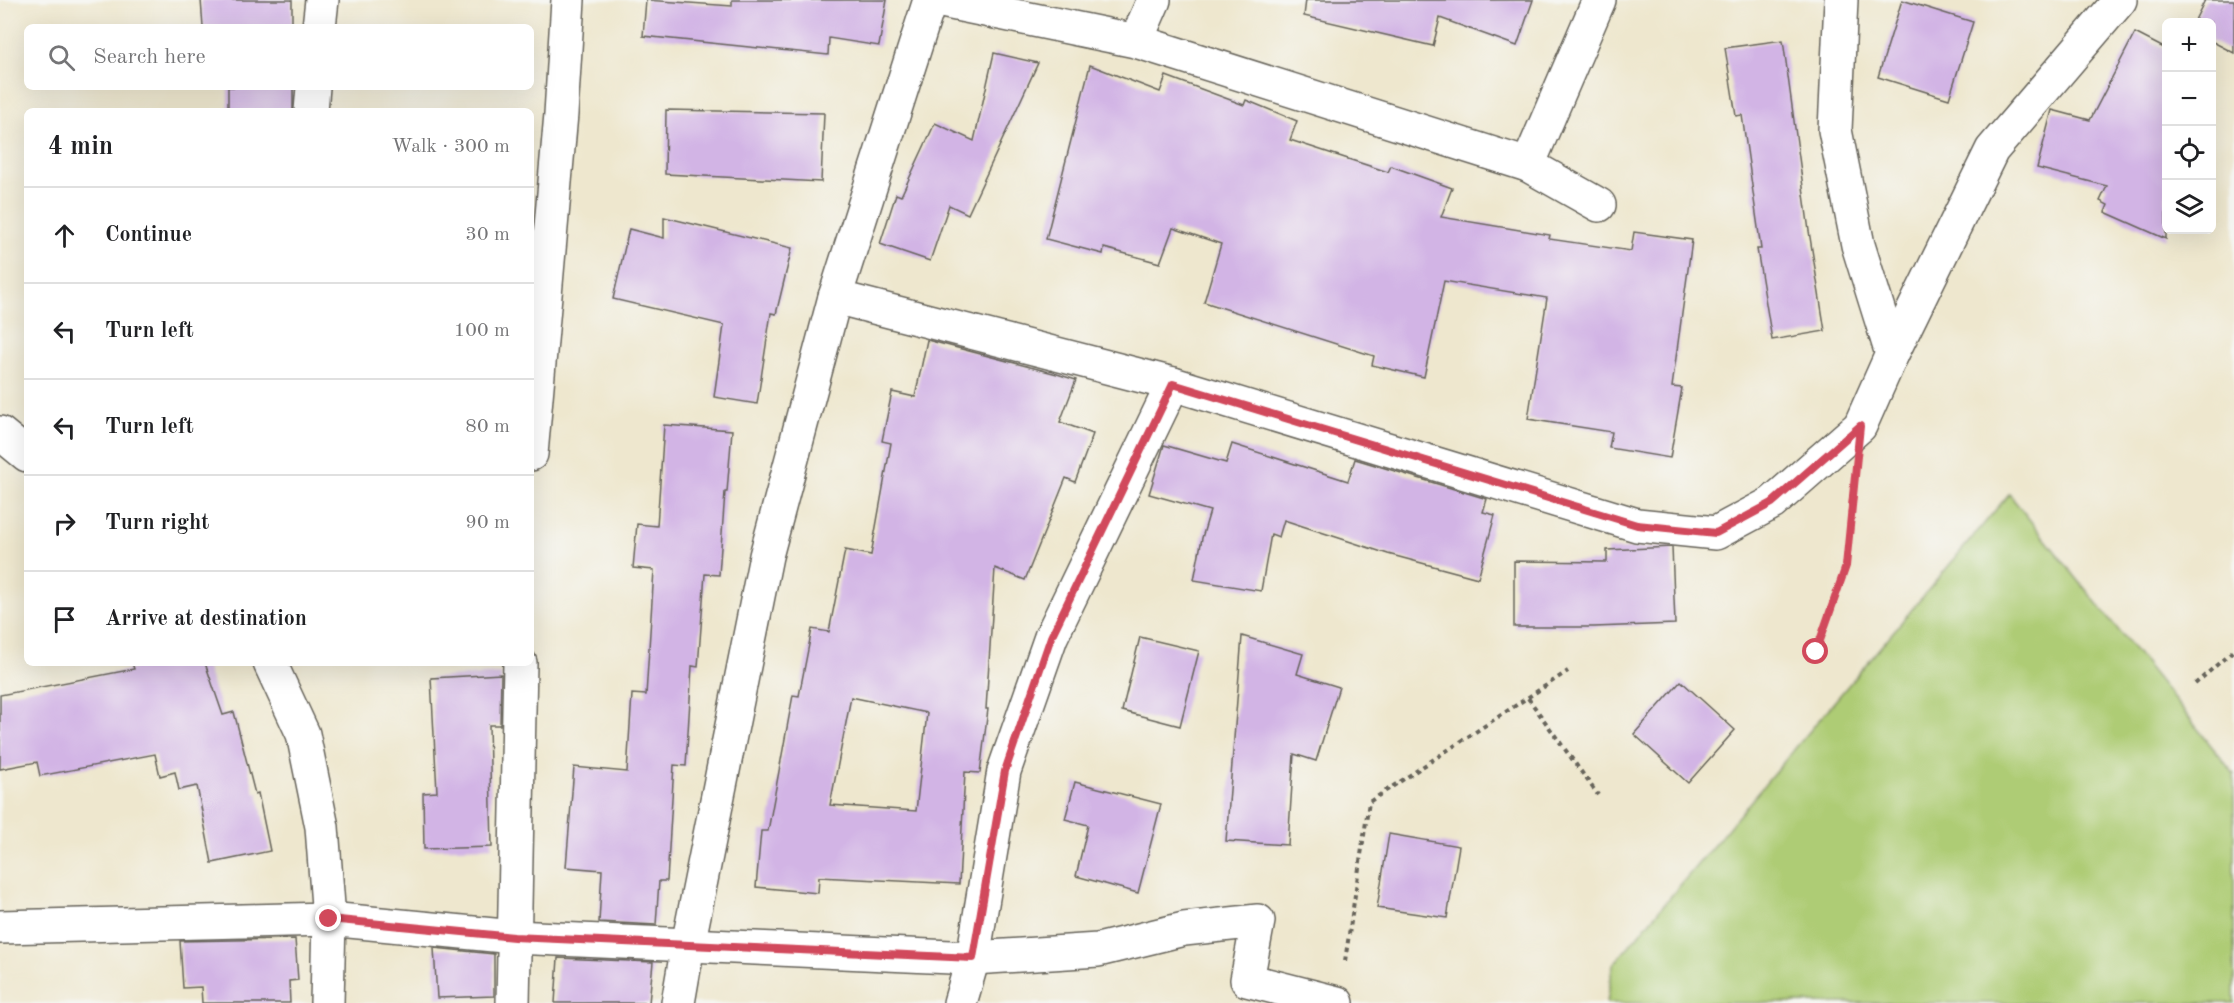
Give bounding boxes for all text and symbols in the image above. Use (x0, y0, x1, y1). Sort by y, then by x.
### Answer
map controls (2162, 18, 2216, 234)
button: + (2162, 18, 2216, 72)
search box (24, 24, 534, 90)
icon: search (45, 41, 78, 74)
text: Search here (93, 46, 206, 68)
button: − (2162, 72, 2216, 126)
button: locate (2162, 126, 2216, 180)
text: 4 min (48, 134, 113, 160)
text: Walk · 300 m (391, 137, 510, 157)
button: layers (2162, 180, 2216, 234)
icon: ahead (48, 219, 81, 252)
text: Continue (105, 224, 192, 246)
text: 30 m (465, 225, 510, 245)
icon: left (48, 315, 81, 348)
text: Turn left (105, 320, 194, 342)
text: 100 m (454, 321, 510, 341)
icon: left (48, 411, 81, 444)
text: Turn left (105, 416, 194, 438)
text: 80 m (465, 417, 510, 437)
icon: right (48, 507, 81, 540)
text: Turn right (105, 512, 209, 534)
text: 90 m (465, 513, 510, 533)
icon: arrive (48, 603, 81, 636)
text: Arrive at destination (105, 608, 307, 630)
route start (1802, 638, 1828, 664)
route end (315, 905, 341, 931)

